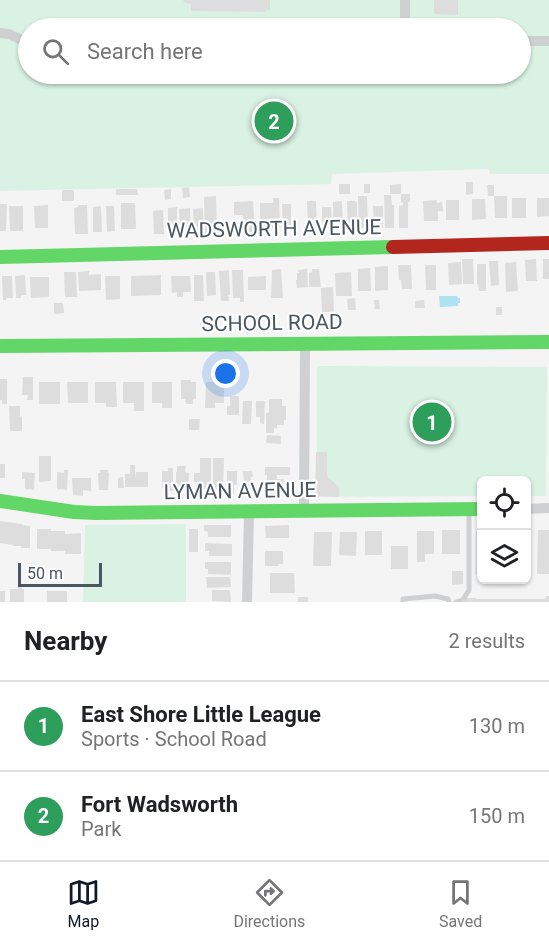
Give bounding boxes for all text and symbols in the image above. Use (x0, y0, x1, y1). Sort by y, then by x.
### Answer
search box (18, 18, 531, 84)
icon: search (39, 35, 72, 68)
text: Search here (87, 39, 203, 64)
pin: 2 (254, 98, 294, 144)
street label: WADSWORTH AVENUE (166, 215, 382, 243)
street label: SCHOOL ROAD (201, 310, 343, 336)
your location (211, 359, 240, 388)
pin: 1 (412, 400, 452, 444)
map controls (477, 476, 531, 584)
button: locate (477, 476, 531, 530)
street label: LYMAN AVENUE (164, 478, 317, 504)
button: layers (477, 530, 531, 584)
scale bar (18, 560, 102, 588)
text: 50 m (27, 564, 63, 583)
text: Nearby (24, 626, 107, 656)
text: 2 results (449, 629, 525, 653)
text: East Shore Little League (81, 702, 321, 727)
text: 1 (38, 714, 49, 738)
text: 130 m (469, 714, 525, 738)
text: Sports · School Road (81, 727, 267, 751)
text: Fort Wadsworth (81, 792, 238, 817)
text: 2 (38, 804, 49, 828)
text: 150 m (469, 804, 525, 828)
text: Park (81, 817, 121, 841)
tab: Map (67, 876, 100, 931)
tab: Directions (233, 876, 305, 931)
tab: Saved (439, 876, 482, 931)

